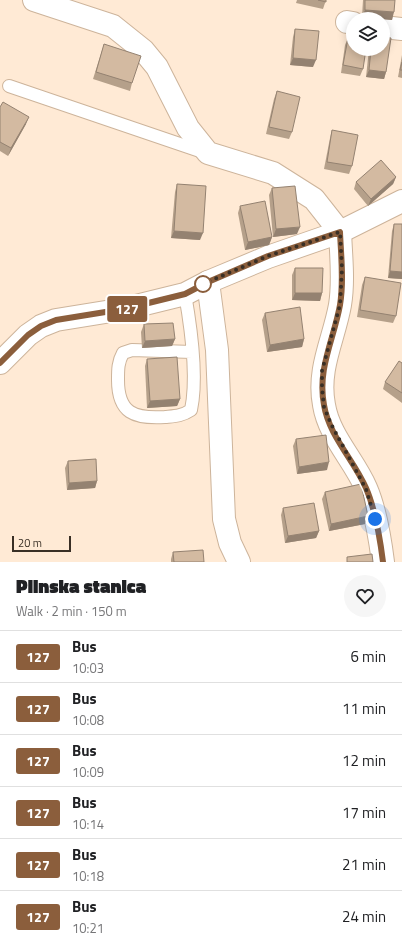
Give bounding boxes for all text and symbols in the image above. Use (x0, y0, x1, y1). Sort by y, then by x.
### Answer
map controls (346, 12, 390, 56)
button: layers (346, 12, 390, 56)
unlabelled marker (194, 275, 212, 293)
line badge: 127 (104, 296, 150, 322)
text: 127 (115, 298, 139, 319)
your location (365, 509, 385, 529)
scale bar (12, 534, 71, 553)
text: 20 m (18, 535, 42, 551)
text: Plinska stanica (16, 571, 146, 600)
button: heart (344, 575, 386, 617)
text: Walk · 2 min · 150 m (16, 601, 127, 621)
text: Bus (72, 635, 97, 658)
text: 6 min (350, 645, 386, 668)
text: 127 (26, 646, 50, 667)
text: 10:03 (72, 658, 104, 678)
text: Bus (72, 687, 97, 710)
text: 11 min (342, 697, 386, 720)
text: 127 (26, 698, 50, 719)
text: 10:08 (72, 710, 104, 730)
text: Bus (72, 739, 97, 762)
text: 12 min (342, 749, 386, 772)
text: 127 (26, 750, 50, 771)
text: 10:09 (72, 762, 104, 782)
text: Bus (72, 791, 97, 814)
text: 17 min (342, 801, 386, 824)
text: 127 (26, 802, 50, 823)
text: 10:14 (72, 814, 104, 834)
text: Bus (72, 843, 97, 866)
text: 21 min (342, 853, 386, 876)
text: 127 (26, 854, 50, 875)
text: 10:18 (72, 866, 104, 886)
text: Bus (72, 895, 97, 918)
text: 24 min (342, 905, 386, 928)
text: 127 (26, 906, 50, 927)
text: 10:21 (72, 918, 104, 938)

